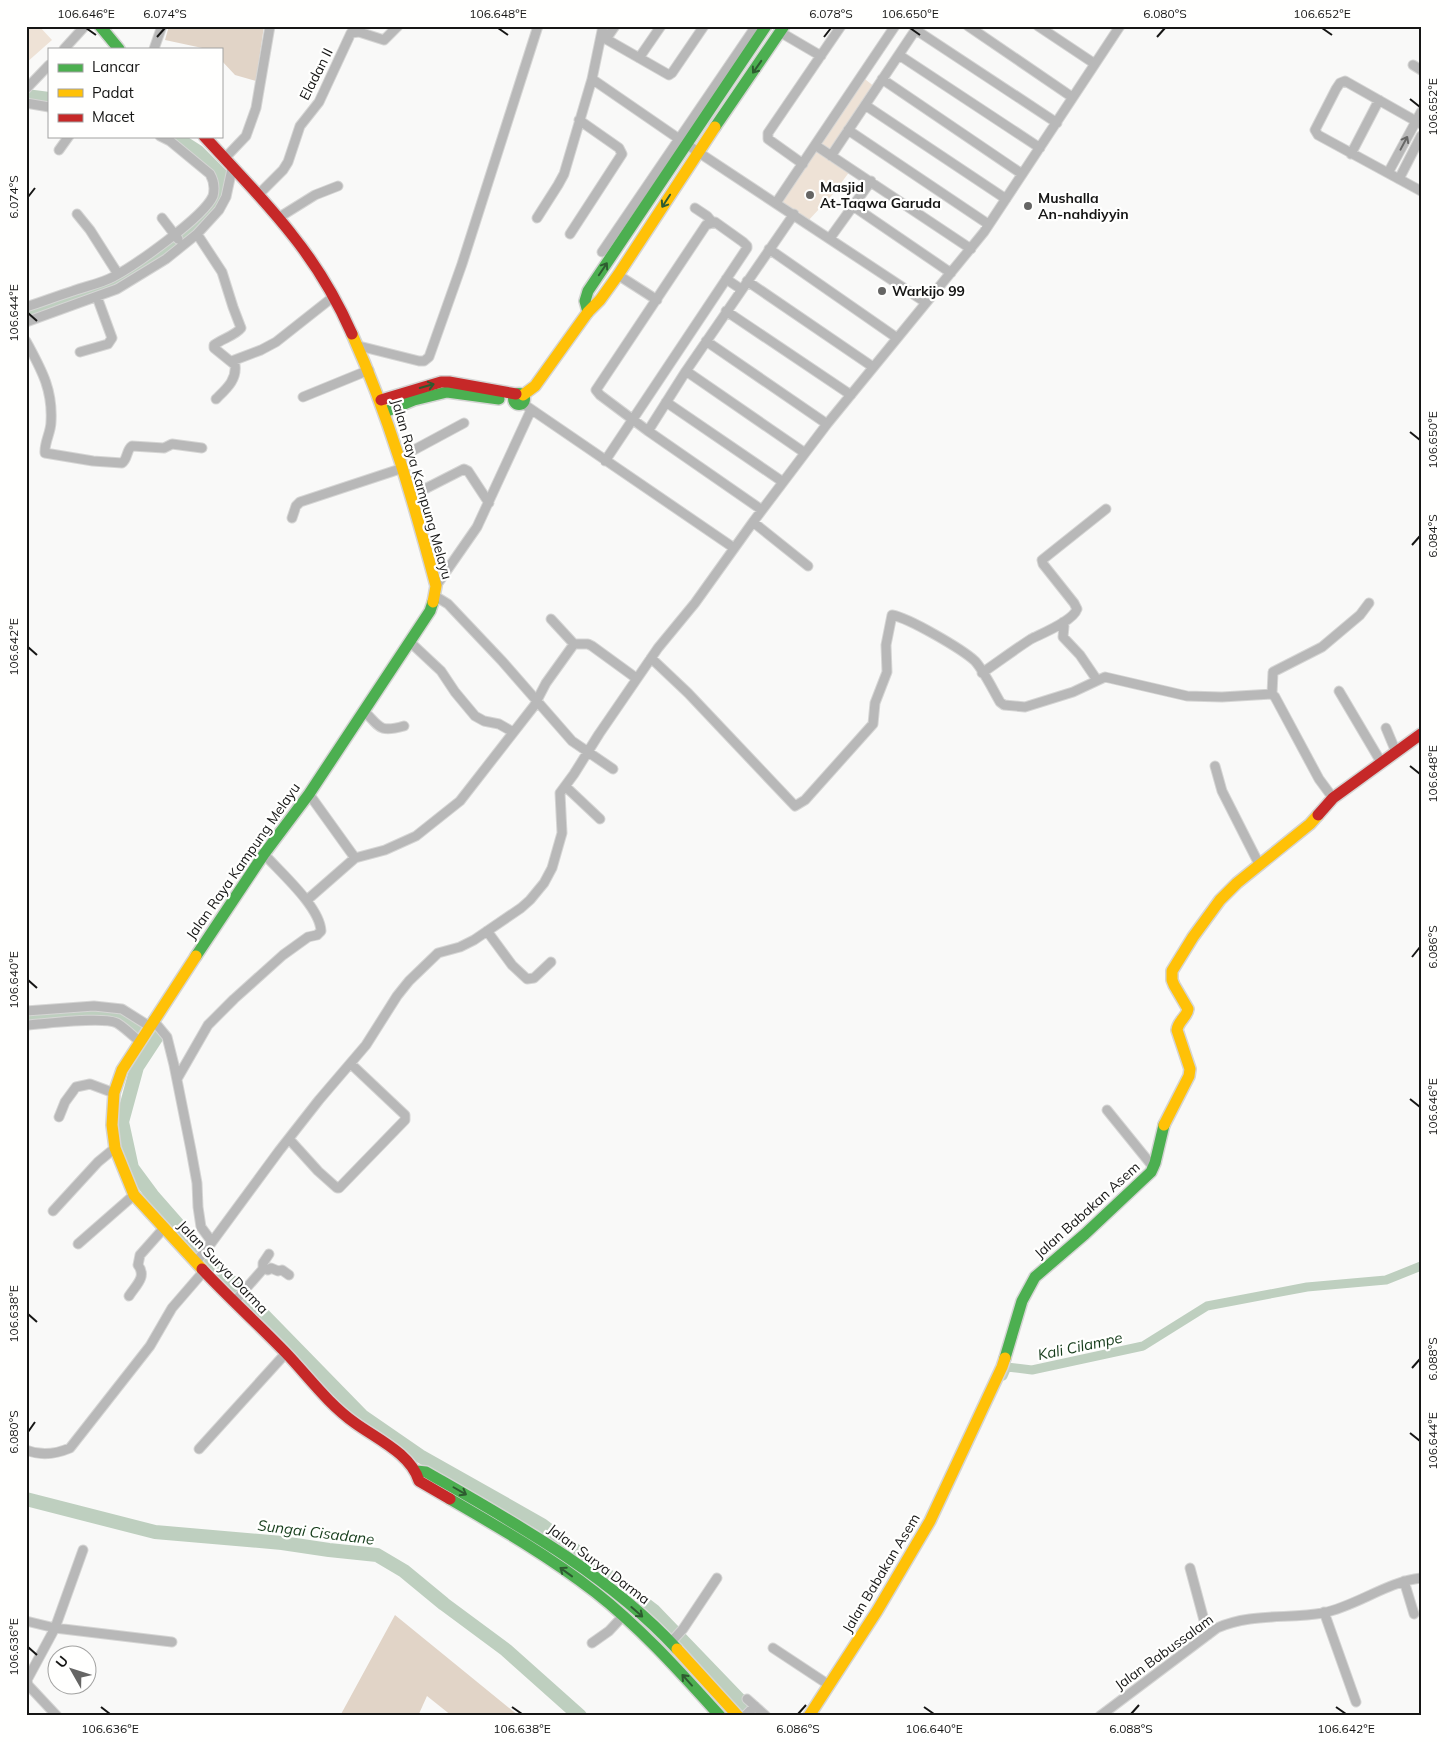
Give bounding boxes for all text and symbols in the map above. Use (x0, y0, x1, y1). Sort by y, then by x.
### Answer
text: 106.646°E (57, 6, 115, 21)
text: 6.074°S (143, 6, 187, 21)
text: 106.648°E (469, 6, 527, 21)
text: 6.078°S (809, 6, 853, 21)
text: 106.650°E (881, 6, 939, 21)
text: 6.080°S (1143, 6, 1187, 21)
text: 106.652°E (1293, 6, 1351, 21)
street label: Eladan II (295, 45, 337, 103)
legend (48, 48, 222, 138)
text: Lancar (92, 57, 140, 76)
one-way arrow (752, 59, 762, 73)
text: 106.652°E (1425, 78, 1440, 136)
text: Padat (92, 83, 134, 102)
text: Macet (92, 107, 135, 126)
one-way arrow (1399, 135, 1409, 150)
text: 6.074°S (6, 175, 21, 219)
place label: Masjid At-Taqwa Garuda (820, 178, 941, 212)
marker: Masjid At-Taqwa Garuda (804, 189, 816, 201)
place label: Mushalla An-nahdiyyin (1038, 189, 1129, 223)
one-way arrow (661, 194, 671, 208)
marker: Mushalla An-nahdiyyin (1022, 200, 1034, 212)
one-way arrow (599, 262, 609, 276)
place label: Warkijo 99 (892, 282, 965, 300)
text: 106.644°E (6, 284, 21, 342)
marker: Warkijo 99 (876, 285, 888, 297)
one-way arrow (419, 380, 435, 390)
street label: Jalan Raya Kampung Melayu (388, 397, 456, 581)
text: 106.650°E (1425, 411, 1440, 469)
text: 6.084°S (1425, 514, 1440, 558)
text: 106.642°E (6, 618, 21, 676)
text: 106.648°E (1425, 745, 1440, 803)
street label: Jalan Raya Kampung Melayu (182, 779, 304, 943)
text: 6.086°S (1425, 925, 1440, 969)
text: 106.640°E (6, 951, 21, 1009)
text: 106.646°E (1425, 1078, 1440, 1136)
street label: Jalan Babakan Asem (1031, 1158, 1143, 1262)
street label: Jalan Surya Darma (174, 1217, 272, 1317)
text: 106.638°E (6, 1285, 21, 1343)
water label: Kali Cilampe (1036, 1328, 1124, 1364)
text: 6.088°S (1425, 1337, 1440, 1381)
text: 6.080°S (6, 1410, 21, 1454)
text: 106.644°E (1425, 1412, 1440, 1470)
one-way arrow (452, 1486, 466, 1496)
street label: Jalan Babakan Asem (838, 1510, 924, 1636)
water label: Sungai Cisadane (257, 1515, 375, 1549)
street label: Jalan Surya Darma (545, 1520, 653, 1608)
one-way arrow (559, 1567, 573, 1577)
one-way arrow (630, 1606, 643, 1618)
street label: Jalan Babussalam (1111, 1610, 1217, 1694)
text: 106.636°E (6, 1618, 21, 1676)
north arrow (48, 1644, 98, 1694)
text: U (52, 1652, 72, 1672)
one-way arrow (681, 1673, 693, 1686)
text: 106.636°E (81, 1721, 139, 1736)
text: 106.638°E (493, 1721, 551, 1736)
text: 6.086°S (776, 1721, 820, 1736)
text: 106.640°E (905, 1721, 963, 1736)
text: 6.088°S (1109, 1721, 1153, 1736)
text: 106.642°E (1317, 1721, 1375, 1736)

